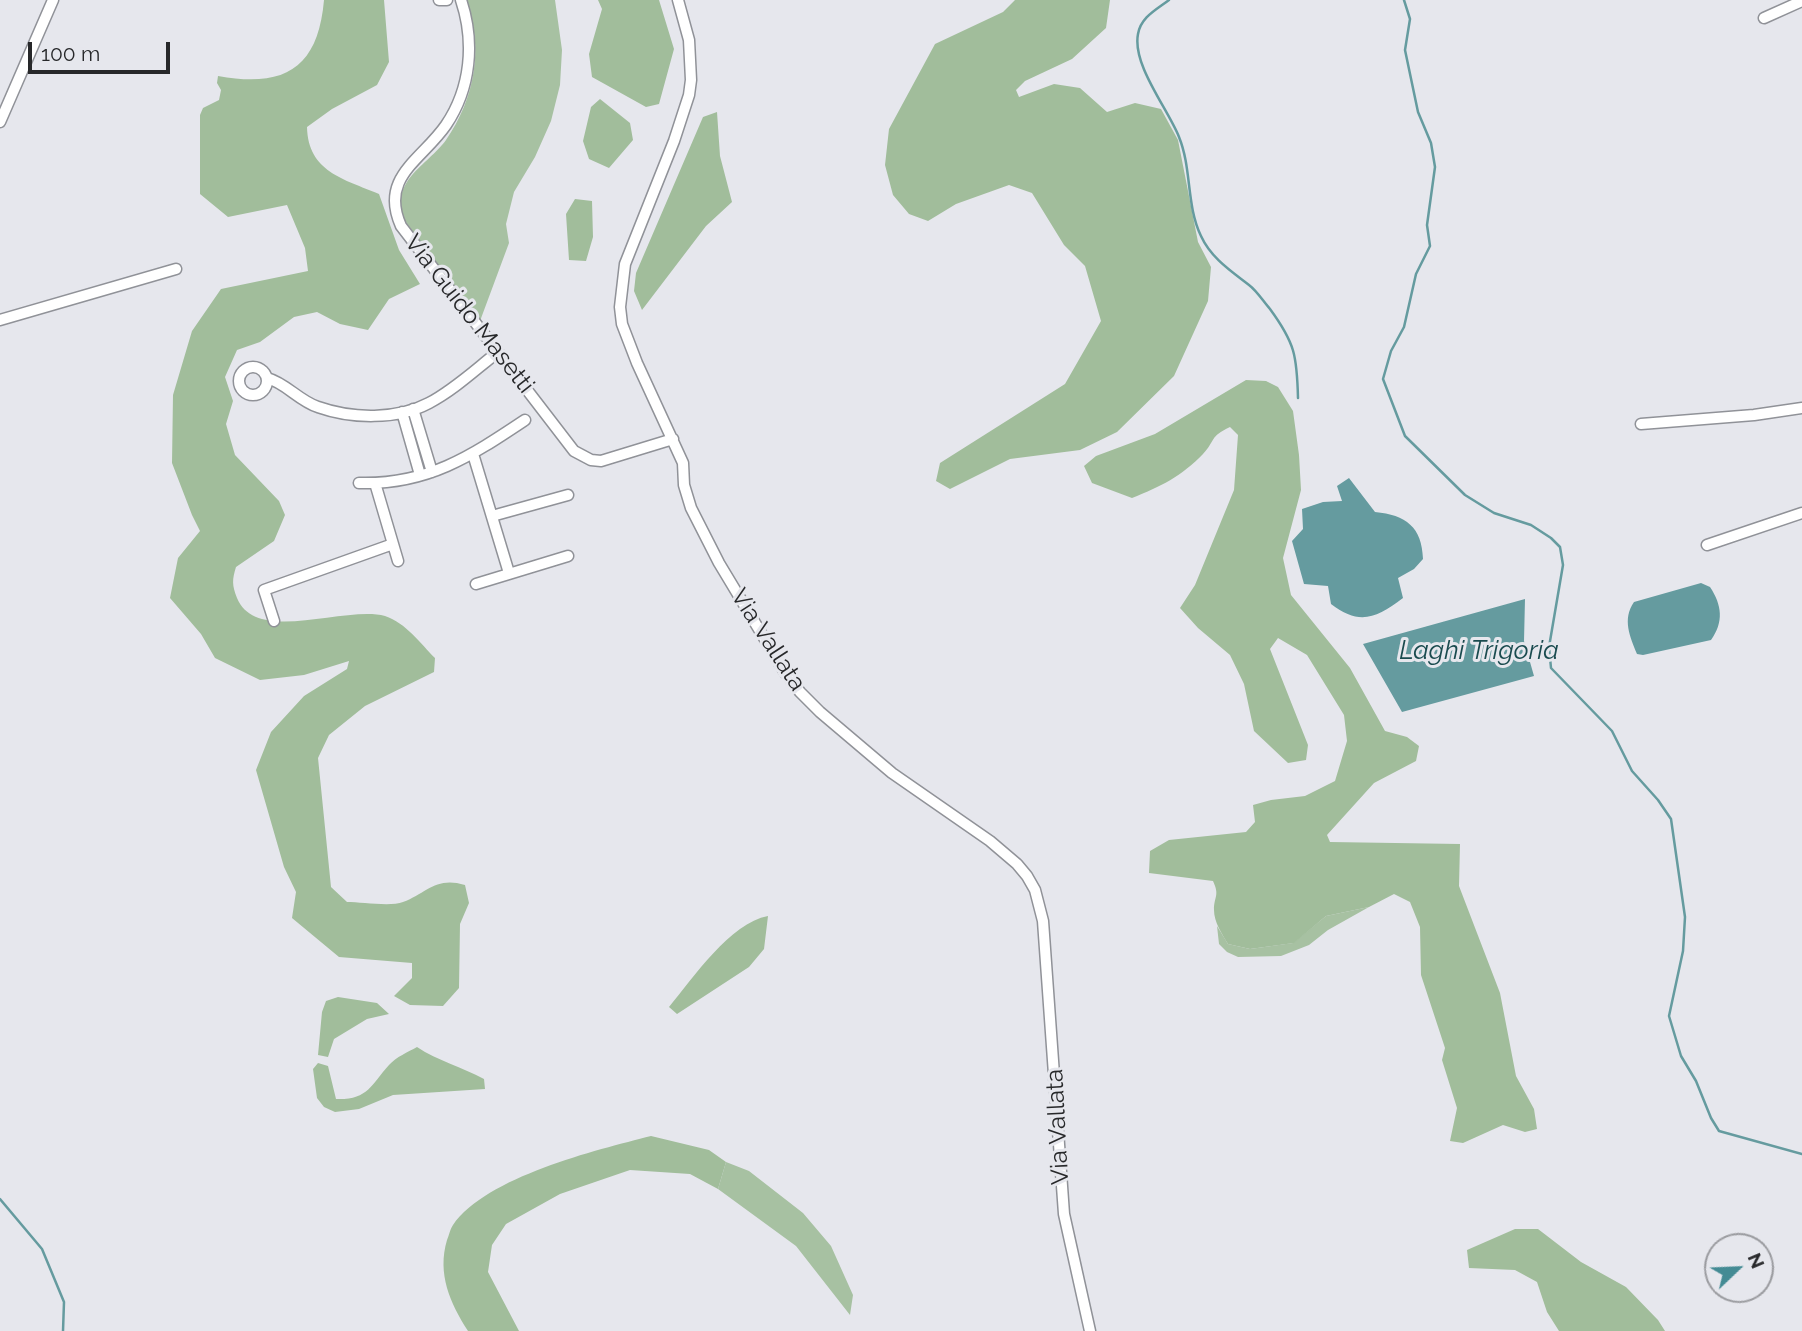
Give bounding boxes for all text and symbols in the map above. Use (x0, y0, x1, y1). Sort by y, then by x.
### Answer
scale bar (32, 28, 173, 72)
text: 100 m (41, 41, 100, 66)
street label: Via Guido Masetti (398, 229, 540, 399)
street label: Via Vallata (724, 584, 812, 696)
water label: Laghi Trigoria (1399, 635, 1559, 667)
street label: Via Vallata (1041, 1068, 1075, 1186)
north arrow (1704, 1233, 1774, 1303)
text: N (1744, 1250, 1769, 1272)

